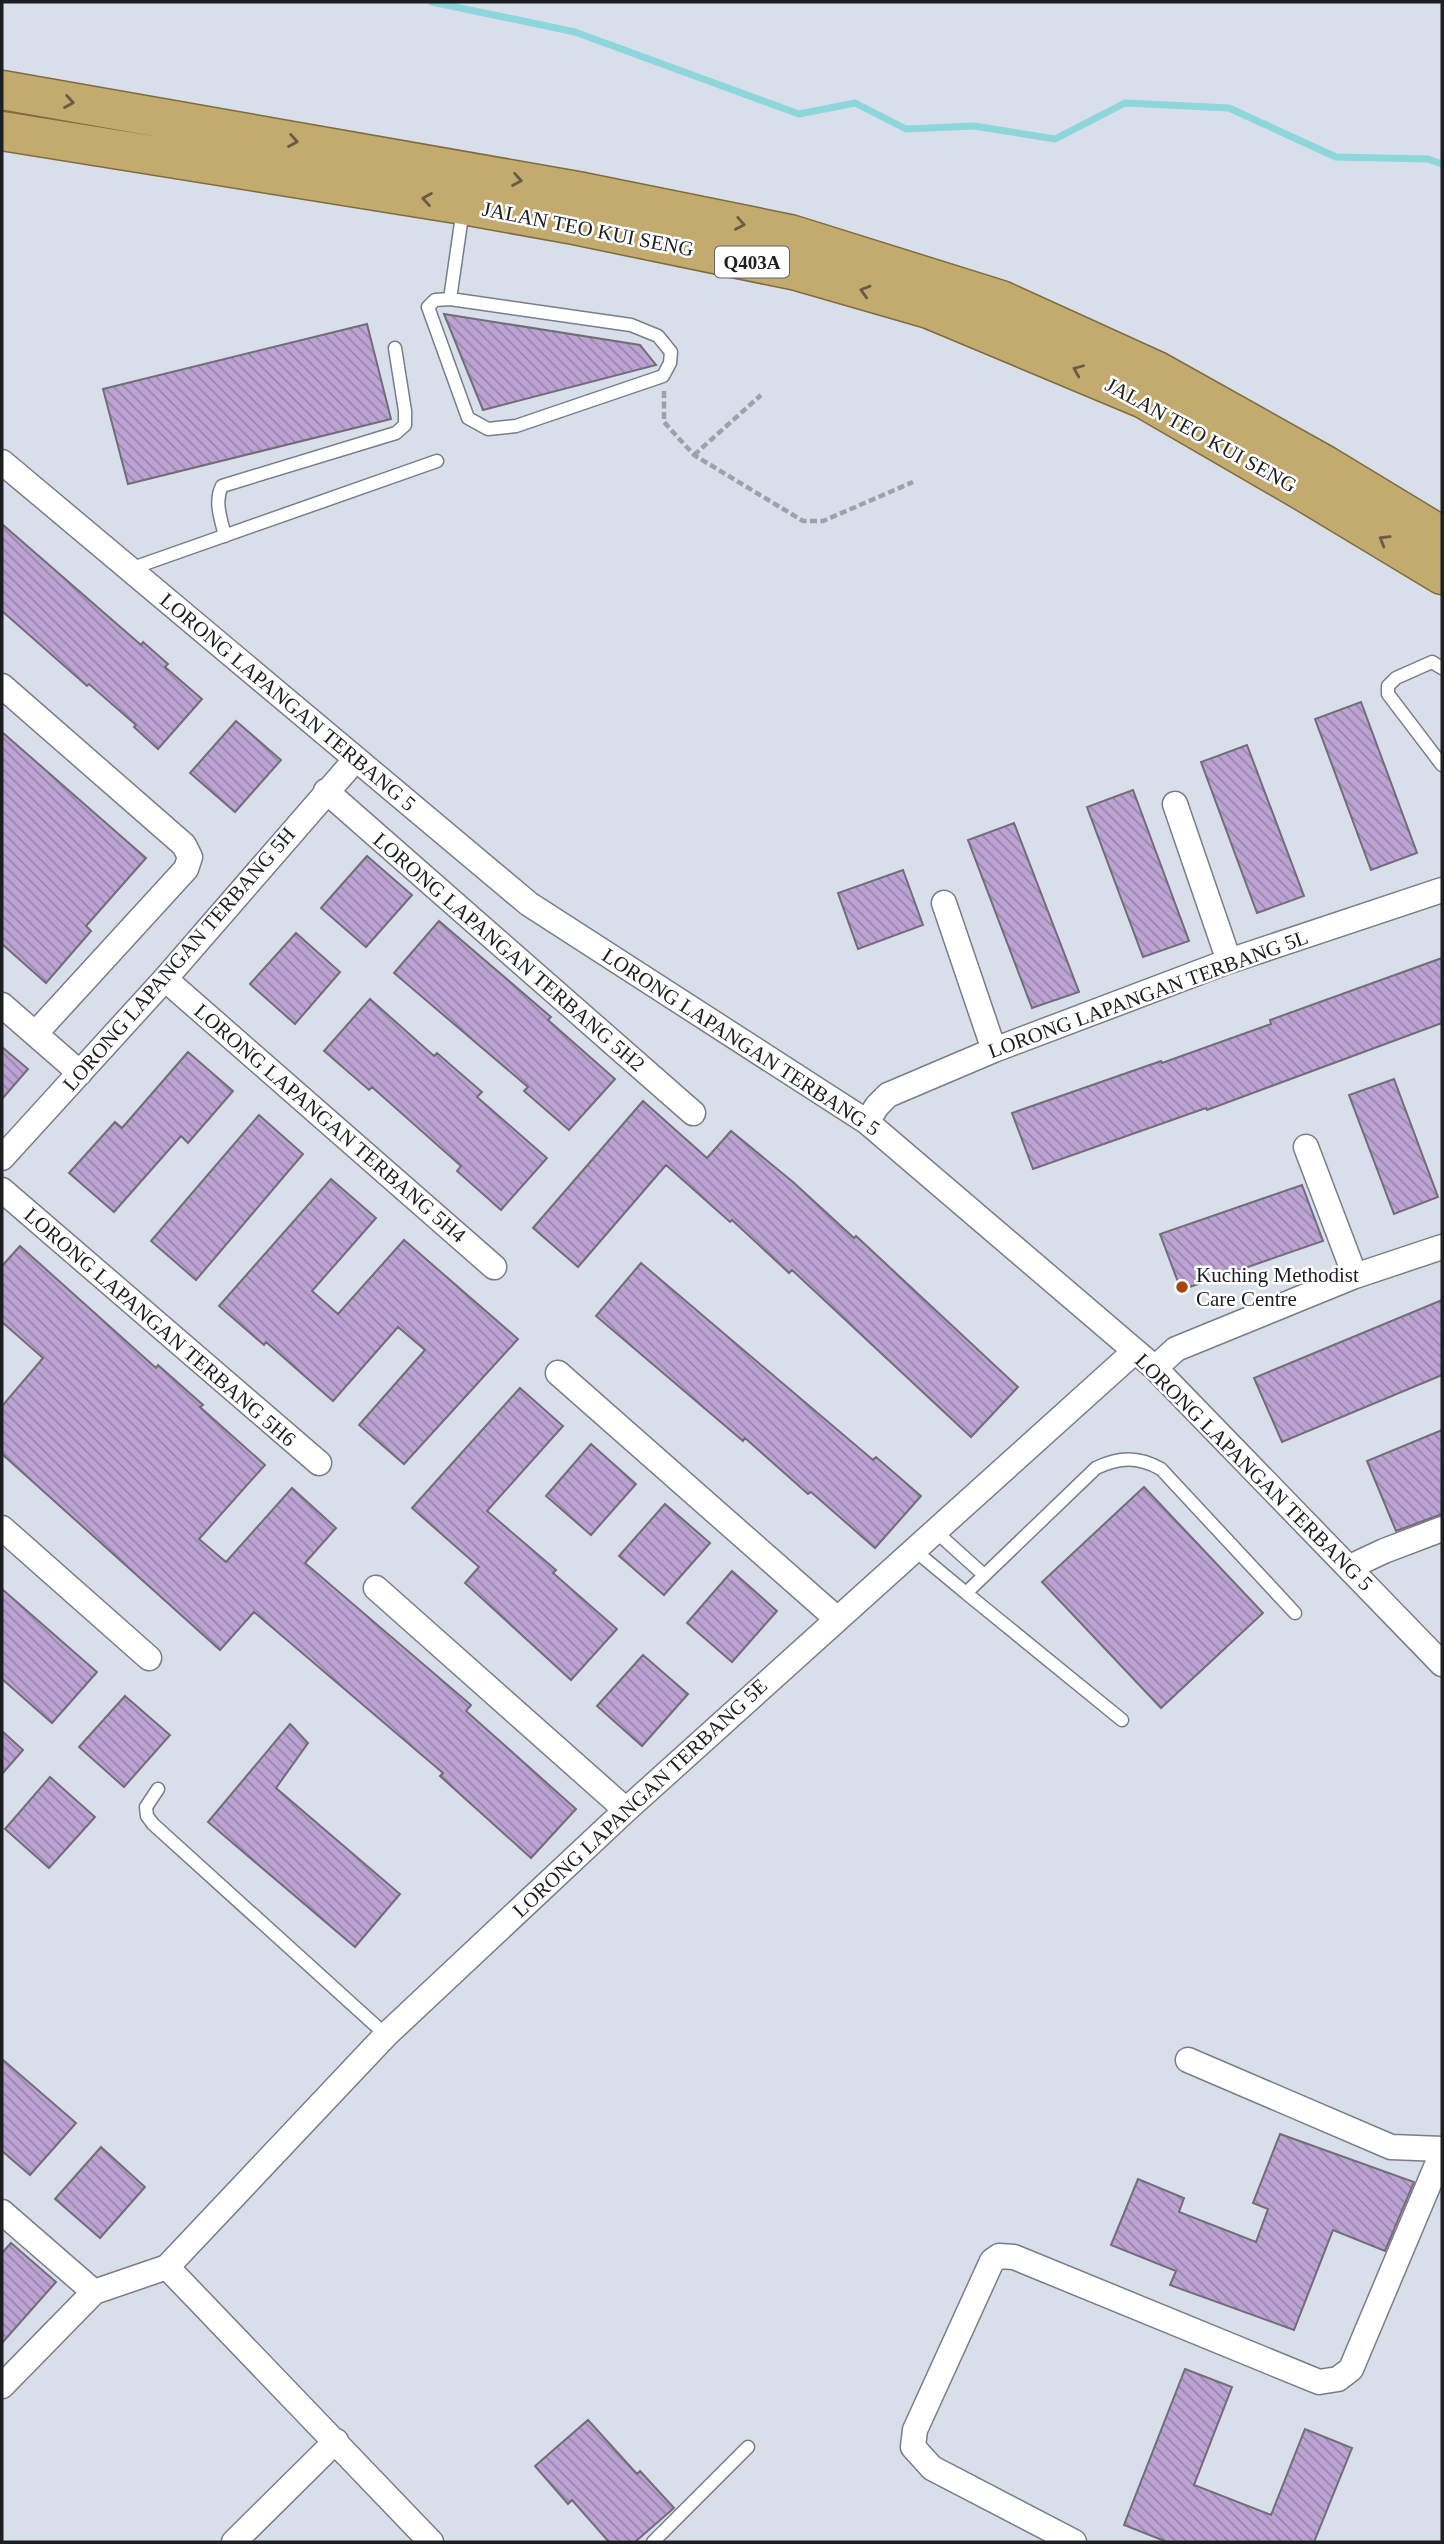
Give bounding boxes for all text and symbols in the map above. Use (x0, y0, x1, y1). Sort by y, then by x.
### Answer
one-way arrow (63, 94, 75, 109)
one-way arrow (287, 133, 299, 148)
one-way arrow (511, 172, 523, 187)
one-way arrow (421, 192, 433, 207)
street label: JALAN TEO KUI SENG (480, 197, 696, 261)
one-way arrow (734, 215, 746, 230)
road number: Q403A (715, 246, 789, 278)
one-way arrow (860, 284, 872, 299)
one-way arrow (1073, 365, 1085, 379)
street label: JALAN TEO KUI SENG (1101, 372, 1301, 498)
one-way arrow (1378, 535, 1391, 548)
street label: LORONG LAPANGAN TERBANG 5 (155, 588, 421, 816)
street label: LORONG LAPANGAN TERBANG 5H (58, 822, 300, 1096)
street label: LORONG LAPANGAN TERBANG 5H2 (368, 828, 650, 1076)
street label: LORONG LAPANGAN TERBANG 5L (985, 925, 1311, 1063)
street label: LORONG LAPANGAN TERBANG 5 (598, 943, 884, 1141)
street label: LORONG LAPANGAN TERBANG 5H4 (189, 999, 471, 1248)
street label: LORONG LAPANGAN TERBANG 5H6 (19, 1203, 301, 1451)
place label: Kuching Methodist Care Centre (1196, 1263, 1359, 1311)
marker: Kuching Methodist Care Centre (1174, 1279, 1190, 1295)
street label: LORONG LAPANGAN TERBANG 5 (1130, 1348, 1378, 1596)
street label: LORONG LAPANGAN TERBANG 5E (508, 1674, 772, 1922)

